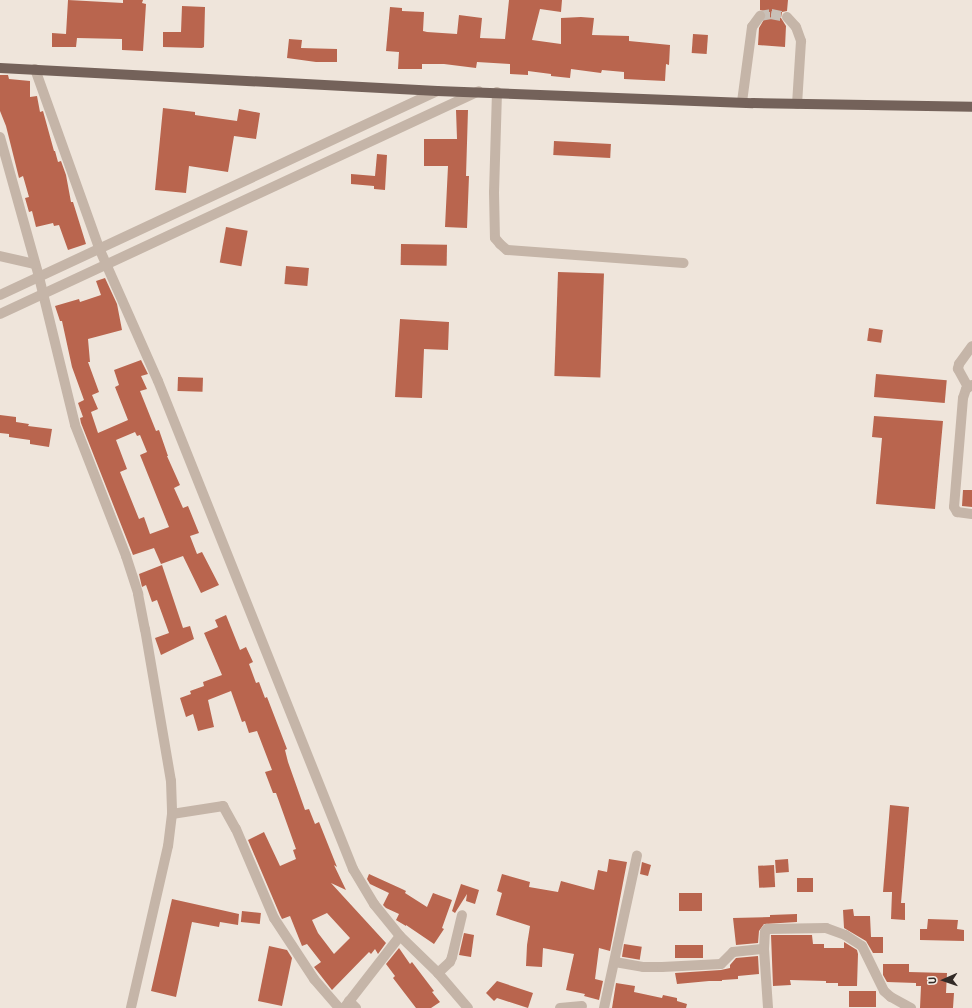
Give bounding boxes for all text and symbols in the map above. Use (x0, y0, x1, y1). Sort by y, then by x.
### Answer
north arrow (924, 960, 964, 1000)
text: U (925, 977, 938, 984)

